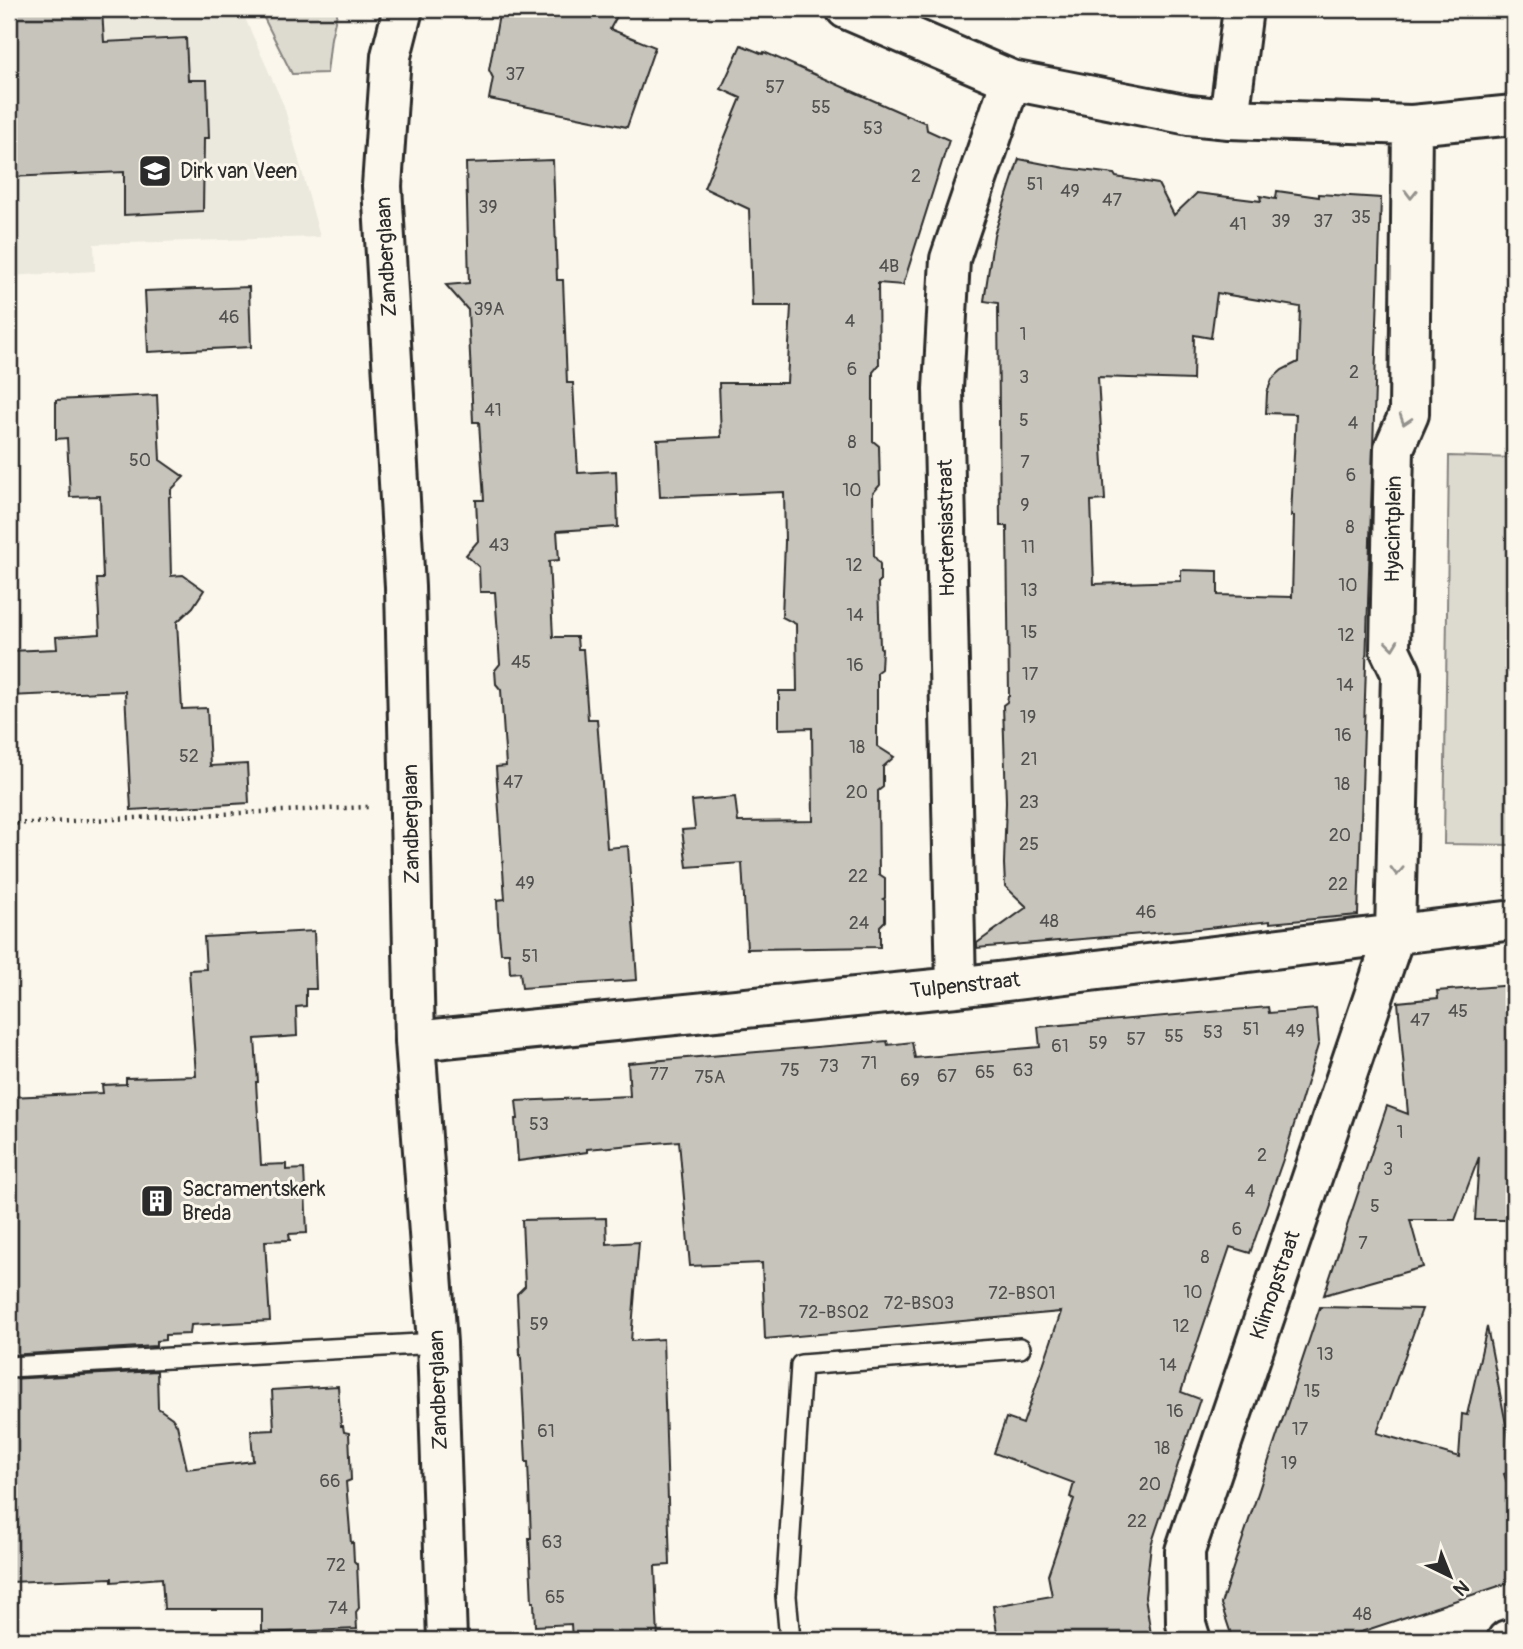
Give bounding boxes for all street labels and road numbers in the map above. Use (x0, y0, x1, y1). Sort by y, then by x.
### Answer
street label: Zandberglaan (370, 196, 403, 318)
street label: Hortensiastraat (932, 458, 961, 597)
street label: Hyacintplein (1379, 475, 1408, 583)
street label: Zandberglaan (397, 764, 426, 884)
street label: Tulpenstraat (909, 966, 1022, 1005)
street label: Klimopstraat (1244, 1227, 1307, 1343)
street label: Zandberglaan (423, 1329, 454, 1450)

